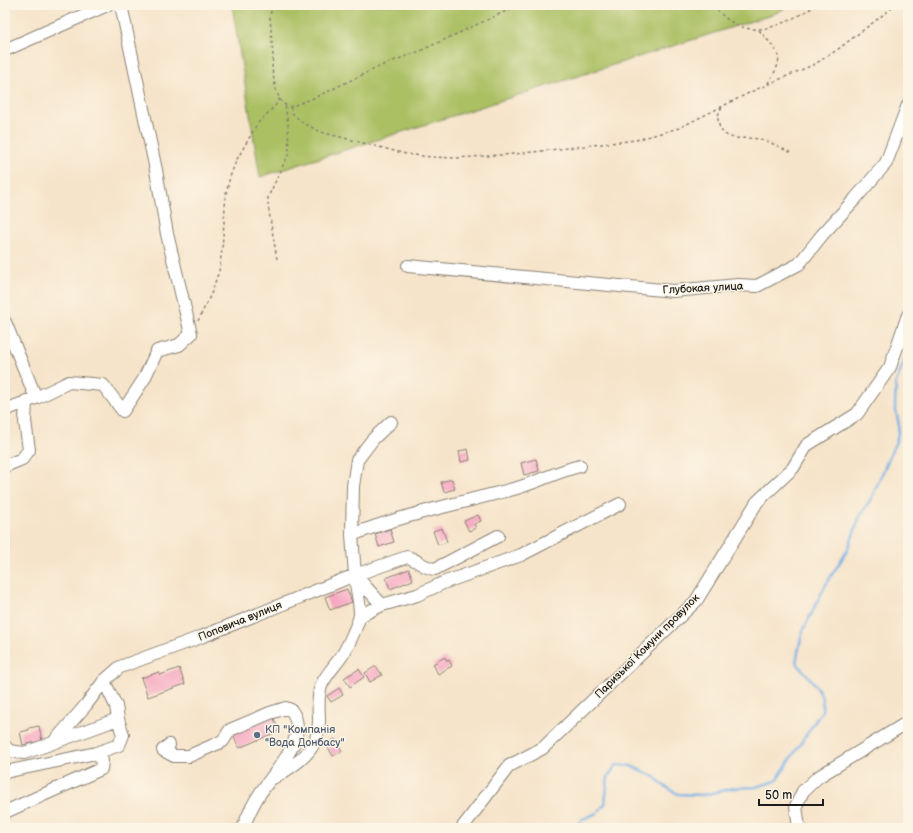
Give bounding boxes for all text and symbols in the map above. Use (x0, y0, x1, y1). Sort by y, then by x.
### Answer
street label: Глубокая улица (662, 279, 744, 297)
street label: Паризької Комуни провулок (592, 591, 702, 701)
street label: Поповича вулиця (196, 598, 284, 644)
place label: КП "Компанія "Вода Донбасу" (265, 723, 345, 749)
marker: КП "Компанія "Вода Донбасу" (252, 730, 262, 740)
scale bar (759, 781, 823, 807)
text: 50 m (765, 788, 792, 803)

